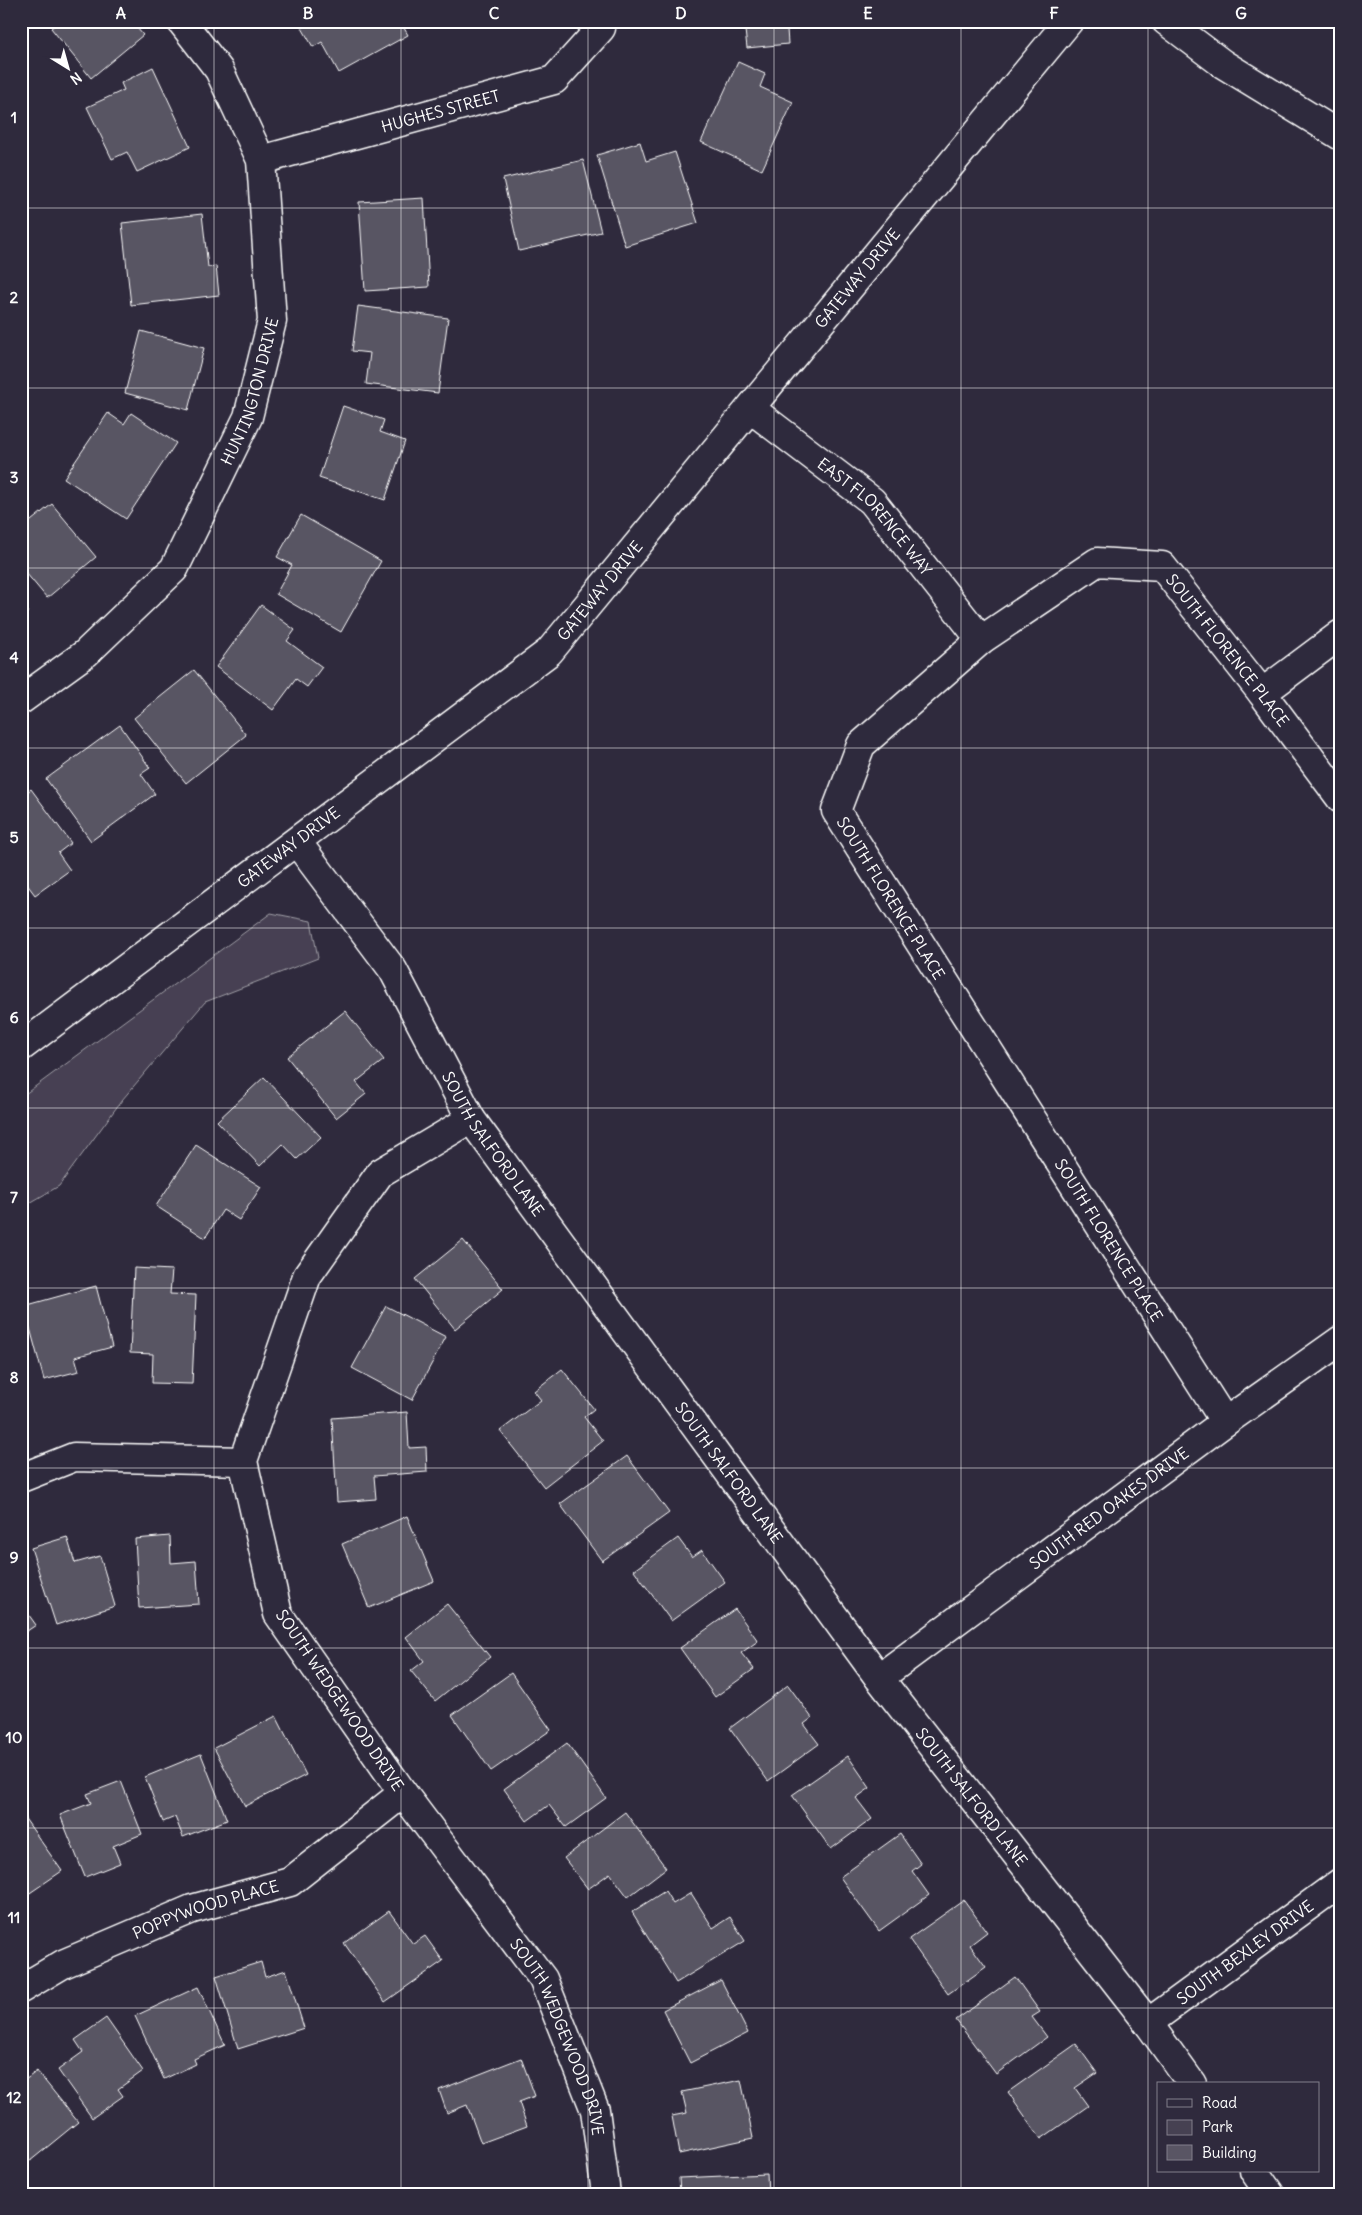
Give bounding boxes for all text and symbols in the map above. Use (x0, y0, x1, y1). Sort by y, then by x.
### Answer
text: A (116, 3, 126, 23)
text: B (303, 3, 314, 23)
text: C (489, 3, 500, 23)
text: D (675, 3, 687, 23)
text: E (863, 3, 873, 23)
text: F (1049, 3, 1059, 23)
text: G (1235, 3, 1247, 23)
north arrow (42, 42, 92, 92)
text: N (67, 68, 85, 88)
street label: HUGHES STREET (379, 85, 502, 137)
text: 1 (11, 107, 17, 127)
street label: GATEWAY DRIVE (810, 224, 904, 332)
text: 2 (10, 287, 19, 307)
street label: HUNTINGTON DRIVE (216, 315, 283, 468)
street label: EAST FLORENCE WAY (814, 453, 936, 579)
text: 3 (9, 467, 19, 487)
street label: GATEWAY DRIVE (553, 537, 647, 645)
street label: SOUTH FLORENCE PLACE (1162, 570, 1293, 730)
text: 4 (9, 647, 19, 667)
street label: GATEWAY DRIVE (233, 802, 344, 892)
street label: SOUTH FLORENCE PLACE (833, 813, 949, 983)
text: 5 (9, 827, 19, 847)
text: 6 (9, 1007, 19, 1027)
street label: SOUTH SALFORD LANE (438, 1068, 549, 1220)
street label: SOUTH FLORENCE PLACE (1051, 1155, 1167, 1325)
text: 7 (10, 1187, 18, 1207)
text: 8 (9, 1367, 19, 1387)
street label: SOUTH SALFORD LANE (671, 1398, 787, 1547)
street label: SOUTH RED OAKES DRIVE (1025, 1442, 1192, 1573)
text: 9 (9, 1547, 19, 1567)
street label: SOUTH WEDGEWOOD DRIVE (272, 1605, 408, 1795)
street label: SOUTH SALFORD LANE (912, 1724, 1032, 1870)
text: 10 (6, 1727, 22, 1747)
street label: POPPYWOOD PLACE (130, 1876, 281, 1943)
street label: SOUTH BEXLEY DRIVE (1173, 1896, 1317, 2009)
text: 11 (8, 1907, 20, 1927)
street label: SOUTH WEDGEWOOD DRIVE (506, 1934, 608, 2137)
legend (1157, 2082, 1320, 2172)
text: 12 (6, 2087, 22, 2107)
text: Road (1202, 2093, 1237, 2112)
text: Park (1202, 2117, 1233, 2136)
text: Building (1202, 2143, 1257, 2162)

